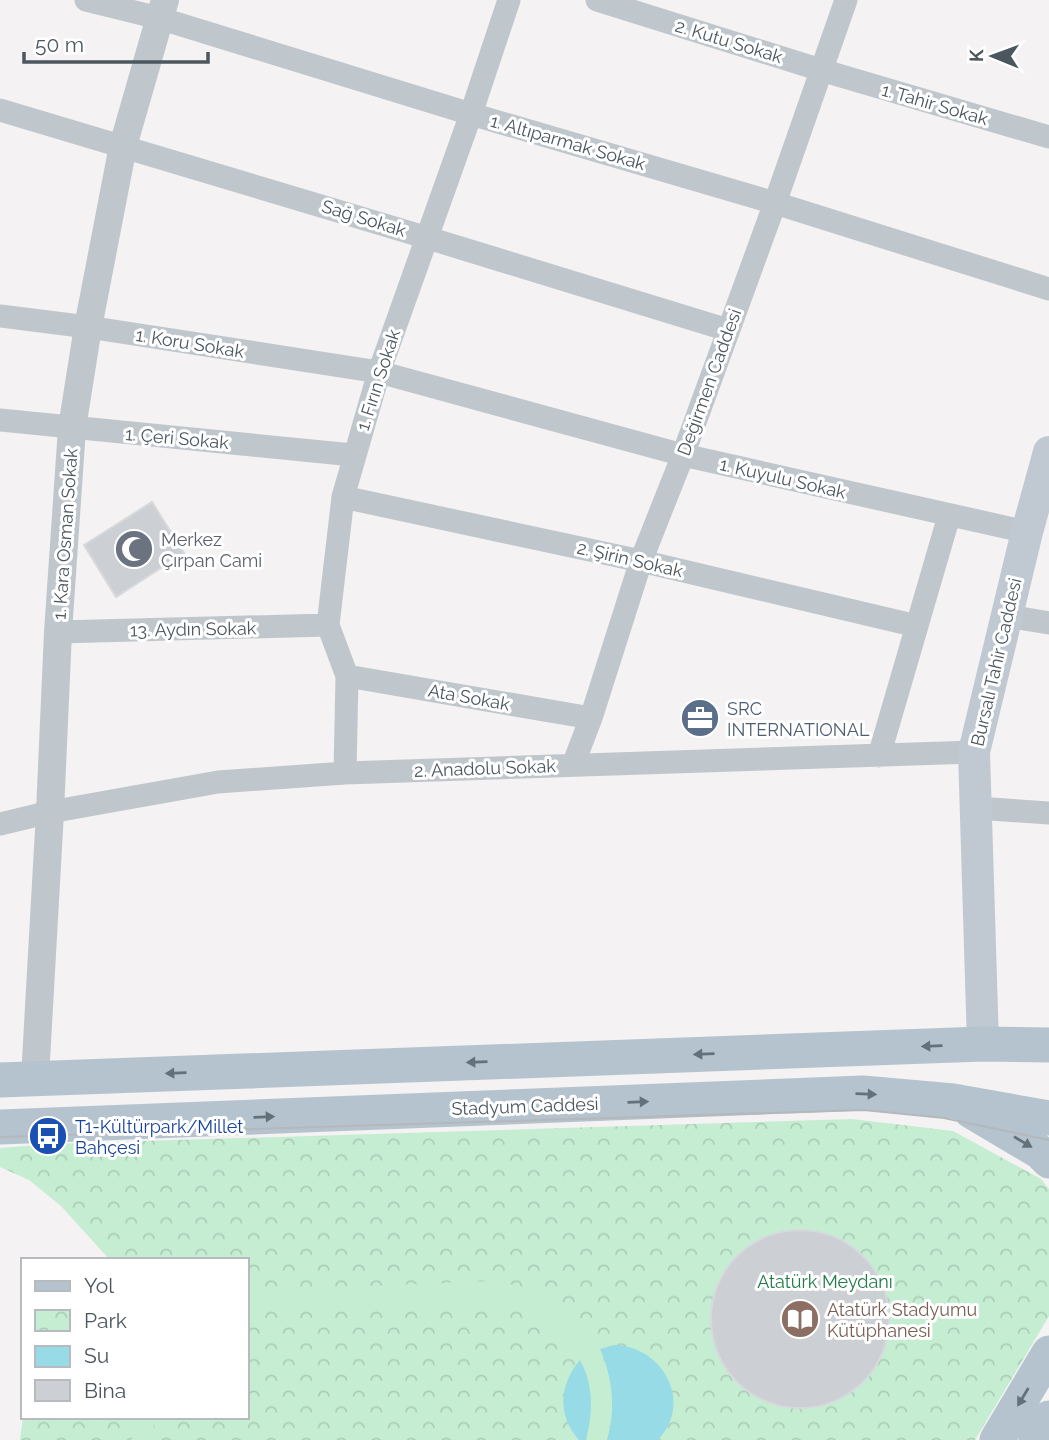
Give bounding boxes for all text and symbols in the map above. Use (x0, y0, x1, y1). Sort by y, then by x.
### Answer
street label: 2. Kutu Sokak (673, 15, 786, 67)
scale bar (24, 21, 208, 65)
north arrow (958, 21, 1028, 91)
text: 50 m (35, 32, 84, 57)
text: K (965, 49, 987, 62)
street label: 1. Tahir Sokak (879, 79, 991, 129)
street label: 1. Altıparmak Sokak (488, 110, 648, 174)
street label: Sağ Sokak (319, 195, 409, 241)
street label: Değirmen Caddesi (673, 306, 745, 458)
street label: 1. Koru Sokak (134, 324, 246, 362)
street label: 1. Fırın Sokak (352, 326, 404, 433)
street label: 1. Çeri Sokak (124, 423, 230, 453)
street label: 1. Kara Osman Sokak (49, 447, 82, 620)
street label: 1. Kuyulu Sokak (718, 453, 849, 503)
mosque icon: Merkez Çırpan Cami (113, 528, 155, 570)
place label: Merkez Çırpan Cami (161, 529, 262, 571)
street label: 2. Şirin Sokak (575, 537, 685, 581)
street label: Bursalı Tahir Caddesi (966, 576, 1026, 748)
street label: 13. Aydın Sokak (130, 617, 257, 641)
street label: Ata Sokak (426, 679, 512, 715)
office icon: SRC INTERNATIONAL (679, 697, 721, 739)
place label: SRC INTERNATIONAL (727, 698, 870, 740)
street label: 2. Anadolu Sokak (414, 755, 557, 781)
one-way arrow (921, 1041, 943, 1052)
one-way arrow (693, 1049, 715, 1060)
one-way arrow (466, 1057, 488, 1068)
one-way arrow (165, 1067, 187, 1078)
one-way arrow (855, 1088, 877, 1099)
street label: Stadyum Caddesi (451, 1093, 599, 1119)
one-way arrow (627, 1096, 649, 1107)
one-way arrow (253, 1111, 275, 1122)
bus stop icon: T1-Kültürpark/Millet Bahçesi (27, 1115, 69, 1157)
place label: T1-Kültürpark/Millet Bahçesi (75, 1116, 243, 1158)
one-way arrow (1013, 1136, 1033, 1148)
legend (21, 1258, 248, 1419)
park label: Atatürk Meydanı (757, 1271, 893, 1292)
text: Yol (84, 1273, 114, 1298)
library icon: Atatürk Stadyumu Kütüphanesi (779, 1298, 821, 1340)
place label: Atatürk Stadyumu Kütüphanesi (827, 1299, 977, 1341)
text: Park (84, 1308, 127, 1333)
text: Su (84, 1343, 109, 1368)
text: Bina (84, 1378, 126, 1403)
one-way arrow (1016, 1387, 1029, 1406)

